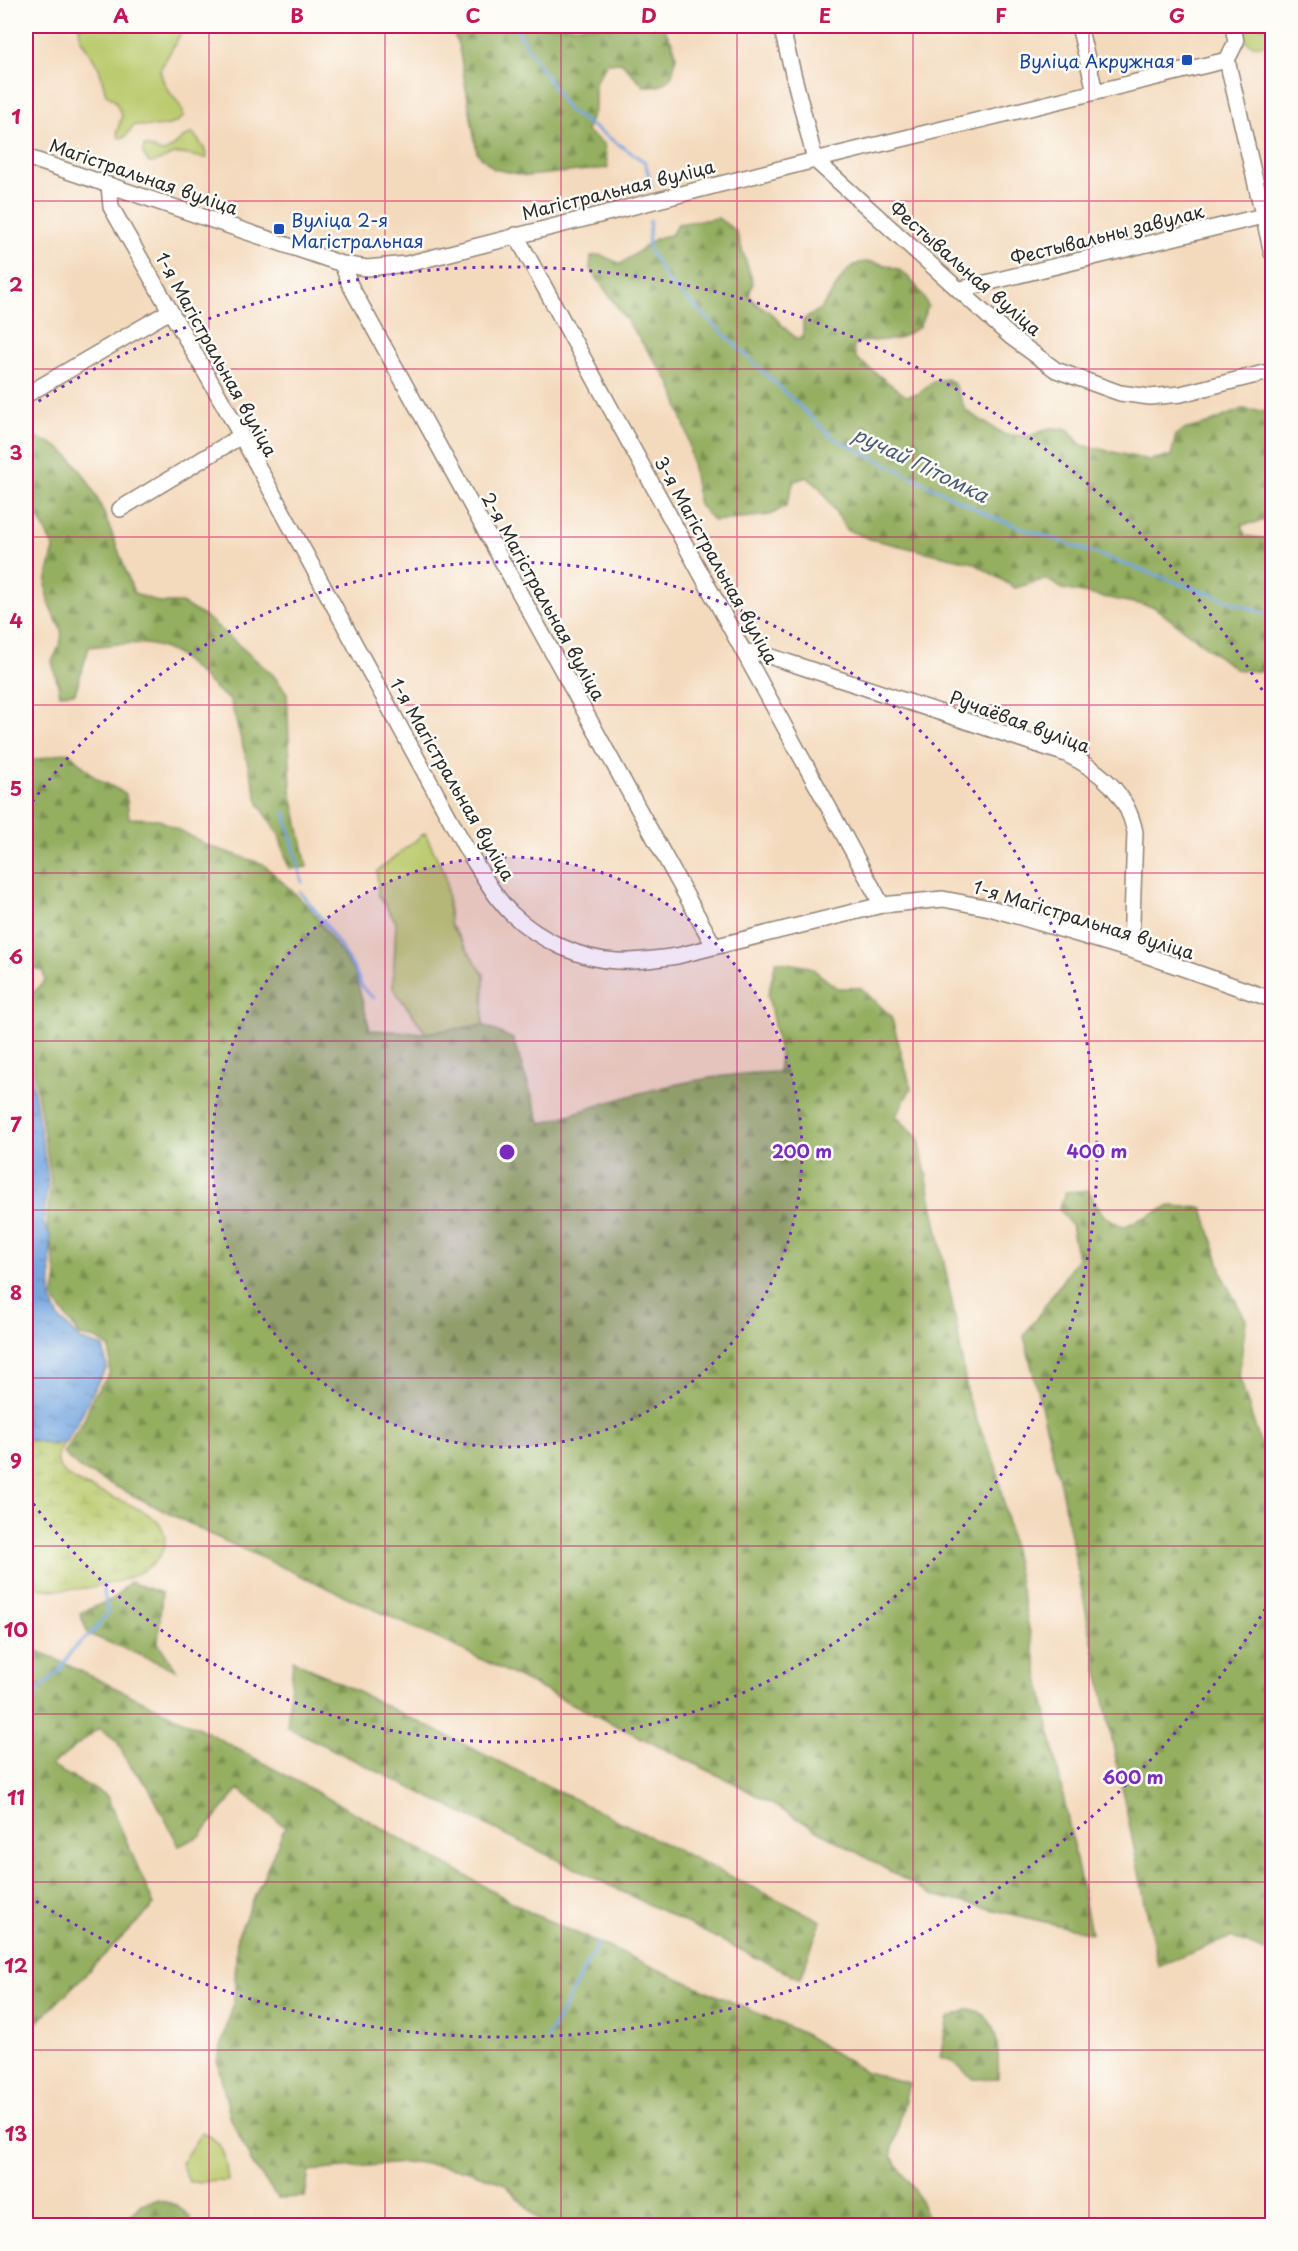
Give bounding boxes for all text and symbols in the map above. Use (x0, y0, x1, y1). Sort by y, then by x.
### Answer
text: A (113, 0, 129, 30)
text: B (290, 0, 304, 30)
text: C (465, 0, 481, 30)
text: D (641, 0, 657, 30)
text: E (819, 0, 831, 30)
text: F (995, 0, 1007, 30)
text: G (1169, 0, 1185, 30)
place label: Вуліца Акружная (1019, 47, 1175, 74)
marker: Вуліца Акружная (1180, 53, 1194, 67)
text: 1 (11, 101, 21, 131)
street label: Магістральная вуліца (46, 131, 242, 221)
street label: Магістральная вуліца (519, 152, 717, 226)
street label: Фестывальная вуліца (884, 194, 1048, 342)
street label: Фестывальны завулак (1007, 197, 1207, 271)
place label: Вуліца 2-я Магістральная (291, 206, 424, 254)
marker: Вуліца 2-я Магістральная (272, 222, 286, 236)
street label: 1-я Магістральная вуліца (149, 247, 285, 461)
text: 2 (9, 269, 23, 299)
water label: ручай Пітомка (848, 418, 995, 510)
text: 3 (9, 437, 23, 467)
street label: 3-я Магістральная вуліца (648, 451, 786, 669)
street label: 2-я Магістральная вуліца (475, 487, 613, 705)
text: 4 (9, 605, 23, 635)
street label: 1-я Магістральная вуліца (384, 673, 522, 885)
street label: Ручаёвая вуліца (946, 683, 1094, 759)
text: 5 (10, 773, 22, 803)
street label: 1-я Магістральная вуліца (970, 872, 1198, 966)
text: 6 (9, 941, 23, 971)
text: 7 (10, 1109, 22, 1139)
text: 200 m (772, 1137, 832, 1164)
text: 400 m (1067, 1137, 1127, 1164)
centre of rings (497, 1142, 517, 1162)
text: 8 (10, 1277, 22, 1307)
text: 9 (10, 1445, 22, 1475)
text: 10 (4, 1614, 28, 1644)
text: 600 m (1102, 1763, 1164, 1790)
text: 11 (7, 1782, 25, 1812)
text: 12 (4, 1950, 28, 1980)
text: 13 (5, 2118, 27, 2148)

